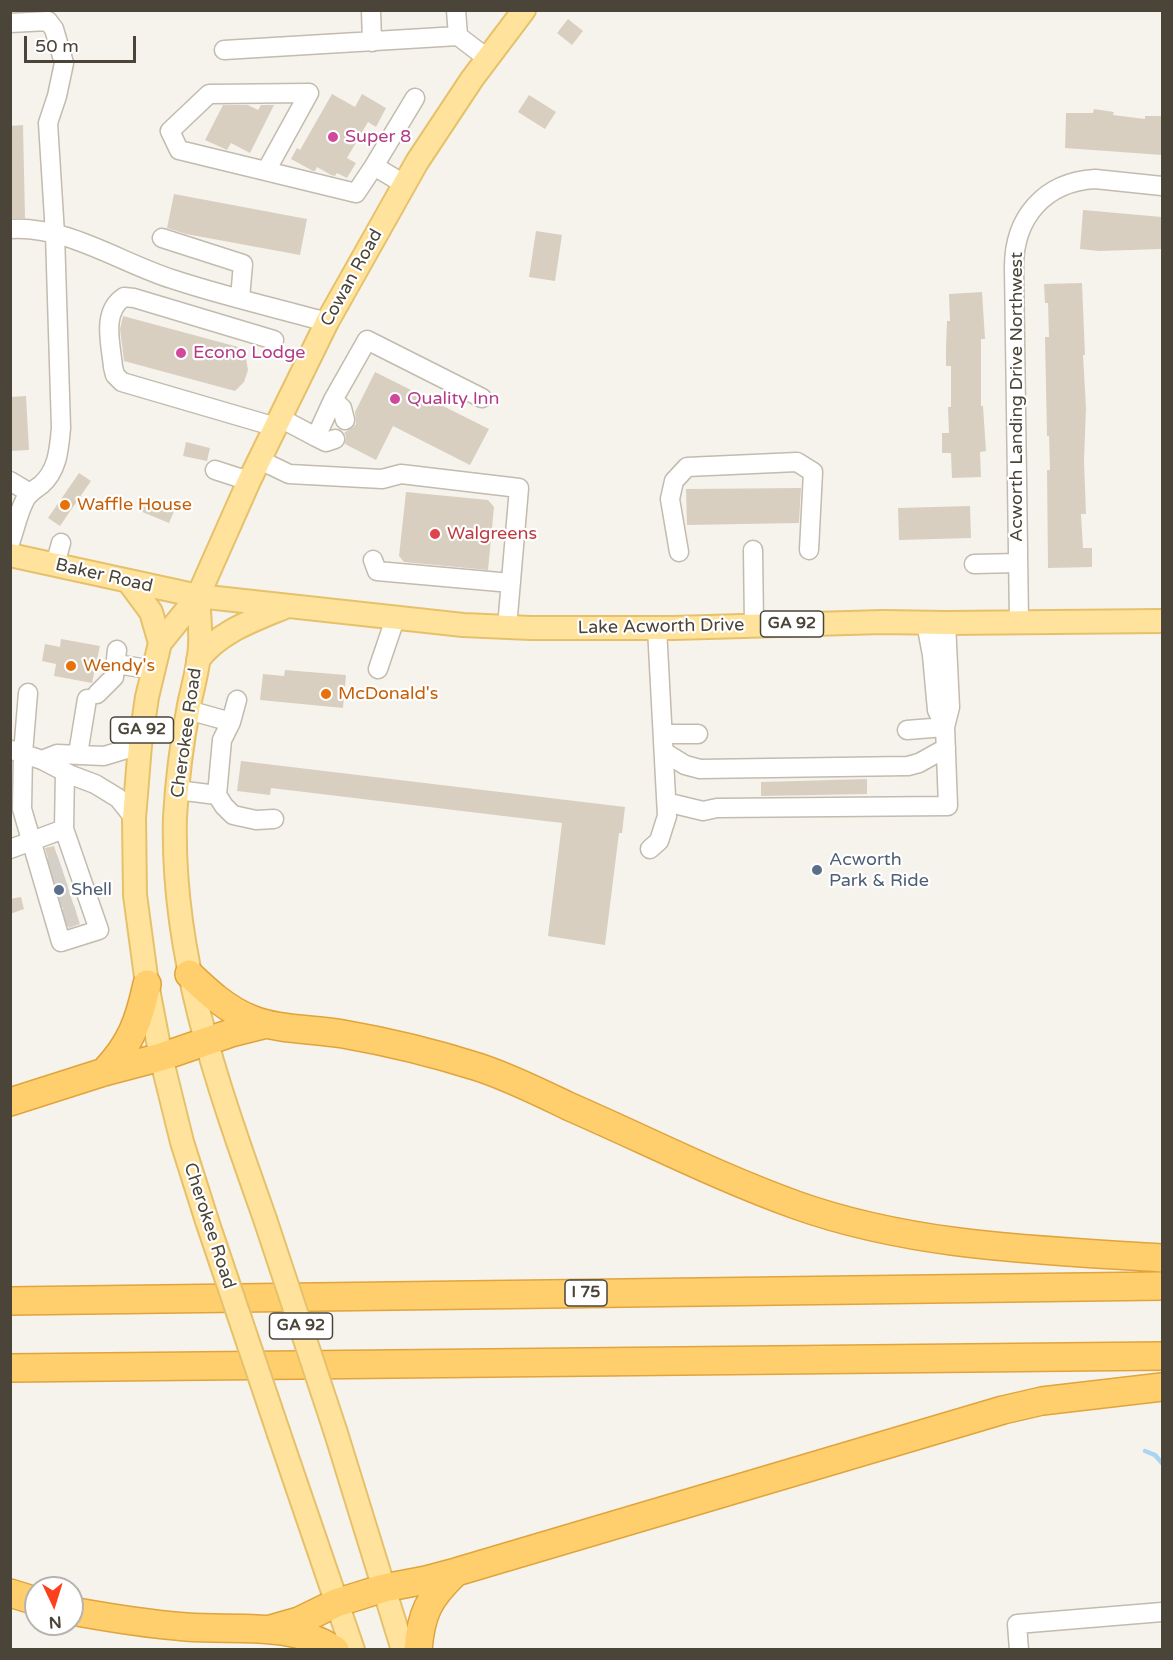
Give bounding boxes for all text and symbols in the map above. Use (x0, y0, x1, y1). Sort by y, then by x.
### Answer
scale bar (27, 24, 140, 62)
text: 50 m (35, 35, 79, 57)
place label: Super 8 (345, 126, 411, 148)
marker: Super 8 (326, 130, 340, 144)
street label: Cowan Road (316, 225, 388, 331)
street label: Acworth Landing Drive Northwest (1006, 252, 1028, 542)
place label: Econo Lodge (193, 342, 305, 364)
marker: Econo Lodge (174, 346, 188, 360)
place label: Quality Inn (407, 388, 500, 410)
marker: Quality Inn (388, 392, 402, 406)
place label: Waffle House (77, 494, 192, 516)
marker: Waffle House (58, 498, 72, 512)
place label: Walgreens (447, 523, 537, 545)
marker: Walgreens (428, 527, 442, 541)
street label: Baker Road (53, 554, 155, 598)
road number: GA 92 (760, 611, 824, 637)
street label: Lake Acworth Drive (578, 615, 744, 639)
place label: Wendy's (83, 655, 155, 677)
marker: Wendy's (64, 659, 78, 673)
street label: Cherokee Road (167, 667, 207, 799)
place label: McDonald's (338, 683, 438, 705)
marker: McDonald's (319, 687, 333, 701)
road number: GA 92 (110, 717, 174, 743)
place label: Acworth Park & Ride (829, 849, 929, 892)
marker: Acworth Park & Ride (810, 863, 824, 877)
place label: Shell (71, 879, 112, 901)
marker: Shell (52, 883, 66, 897)
street label: Cherokee Road (178, 1160, 240, 1292)
road number: I 75 (565, 1280, 607, 1306)
road number: GA 92 (270, 1313, 332, 1339)
north arrow (24, 1576, 84, 1636)
text: N (48, 1612, 62, 1632)

